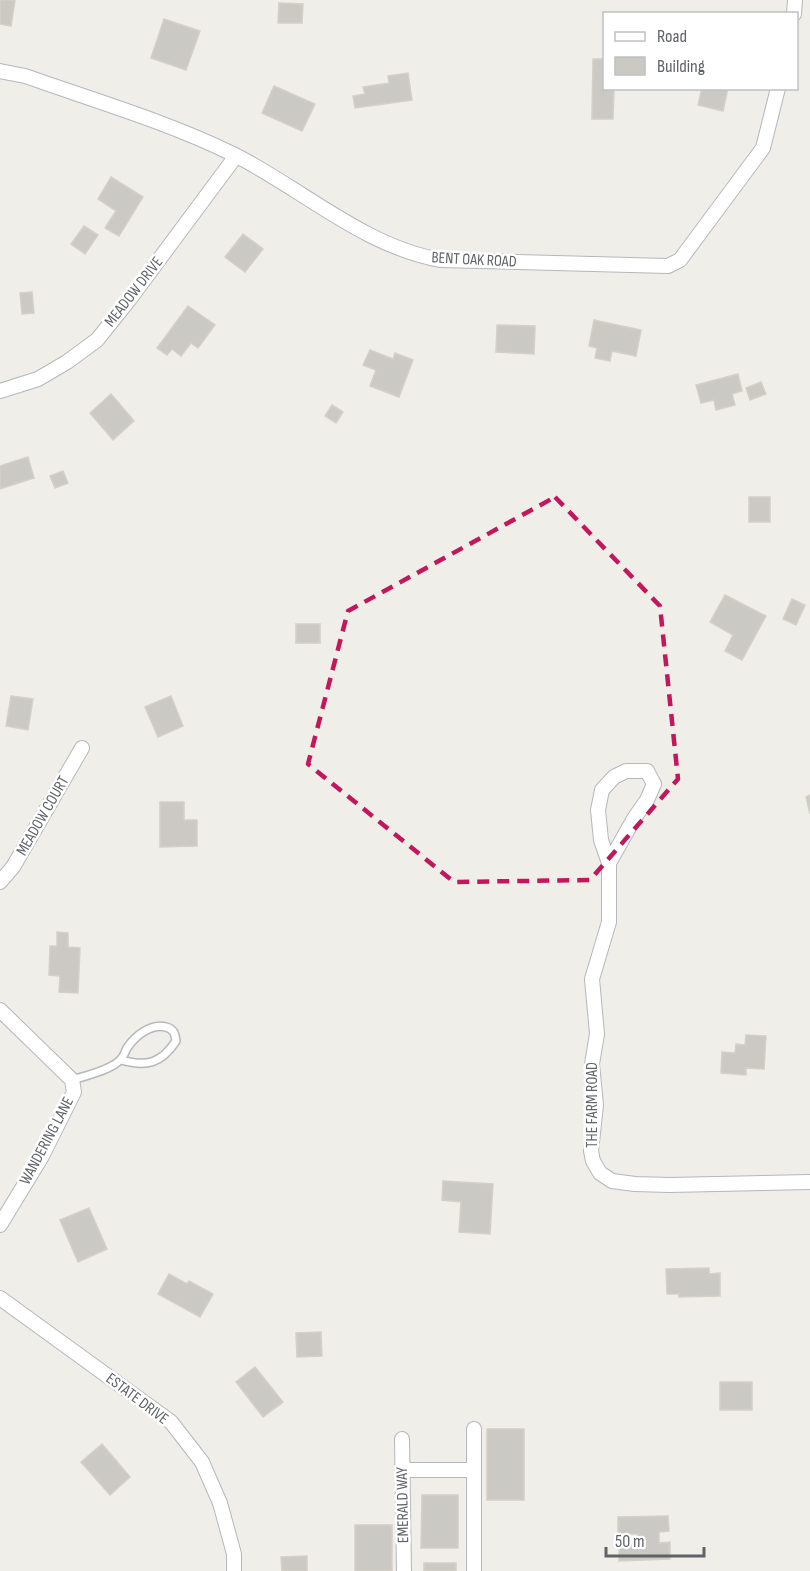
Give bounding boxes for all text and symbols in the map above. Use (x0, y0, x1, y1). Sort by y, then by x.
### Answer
legend (603, 12, 798, 90)
text: Road (657, 26, 687, 47)
text: Building (657, 56, 705, 77)
street label: BENT OAK ROAD (431, 248, 517, 272)
street label: MEADOW DRIVE (101, 253, 167, 331)
street label: MEADOW COURT (13, 772, 74, 859)
street label: THE FARM ROAD (583, 1062, 602, 1148)
street label: WANDERING LANE (16, 1094, 78, 1188)
street label: ESTATE DRIVE (102, 1369, 172, 1429)
street label: EMERALD WAY (393, 1467, 413, 1543)
scale bar (606, 1520, 704, 1558)
text: 50 m (615, 1531, 645, 1552)

